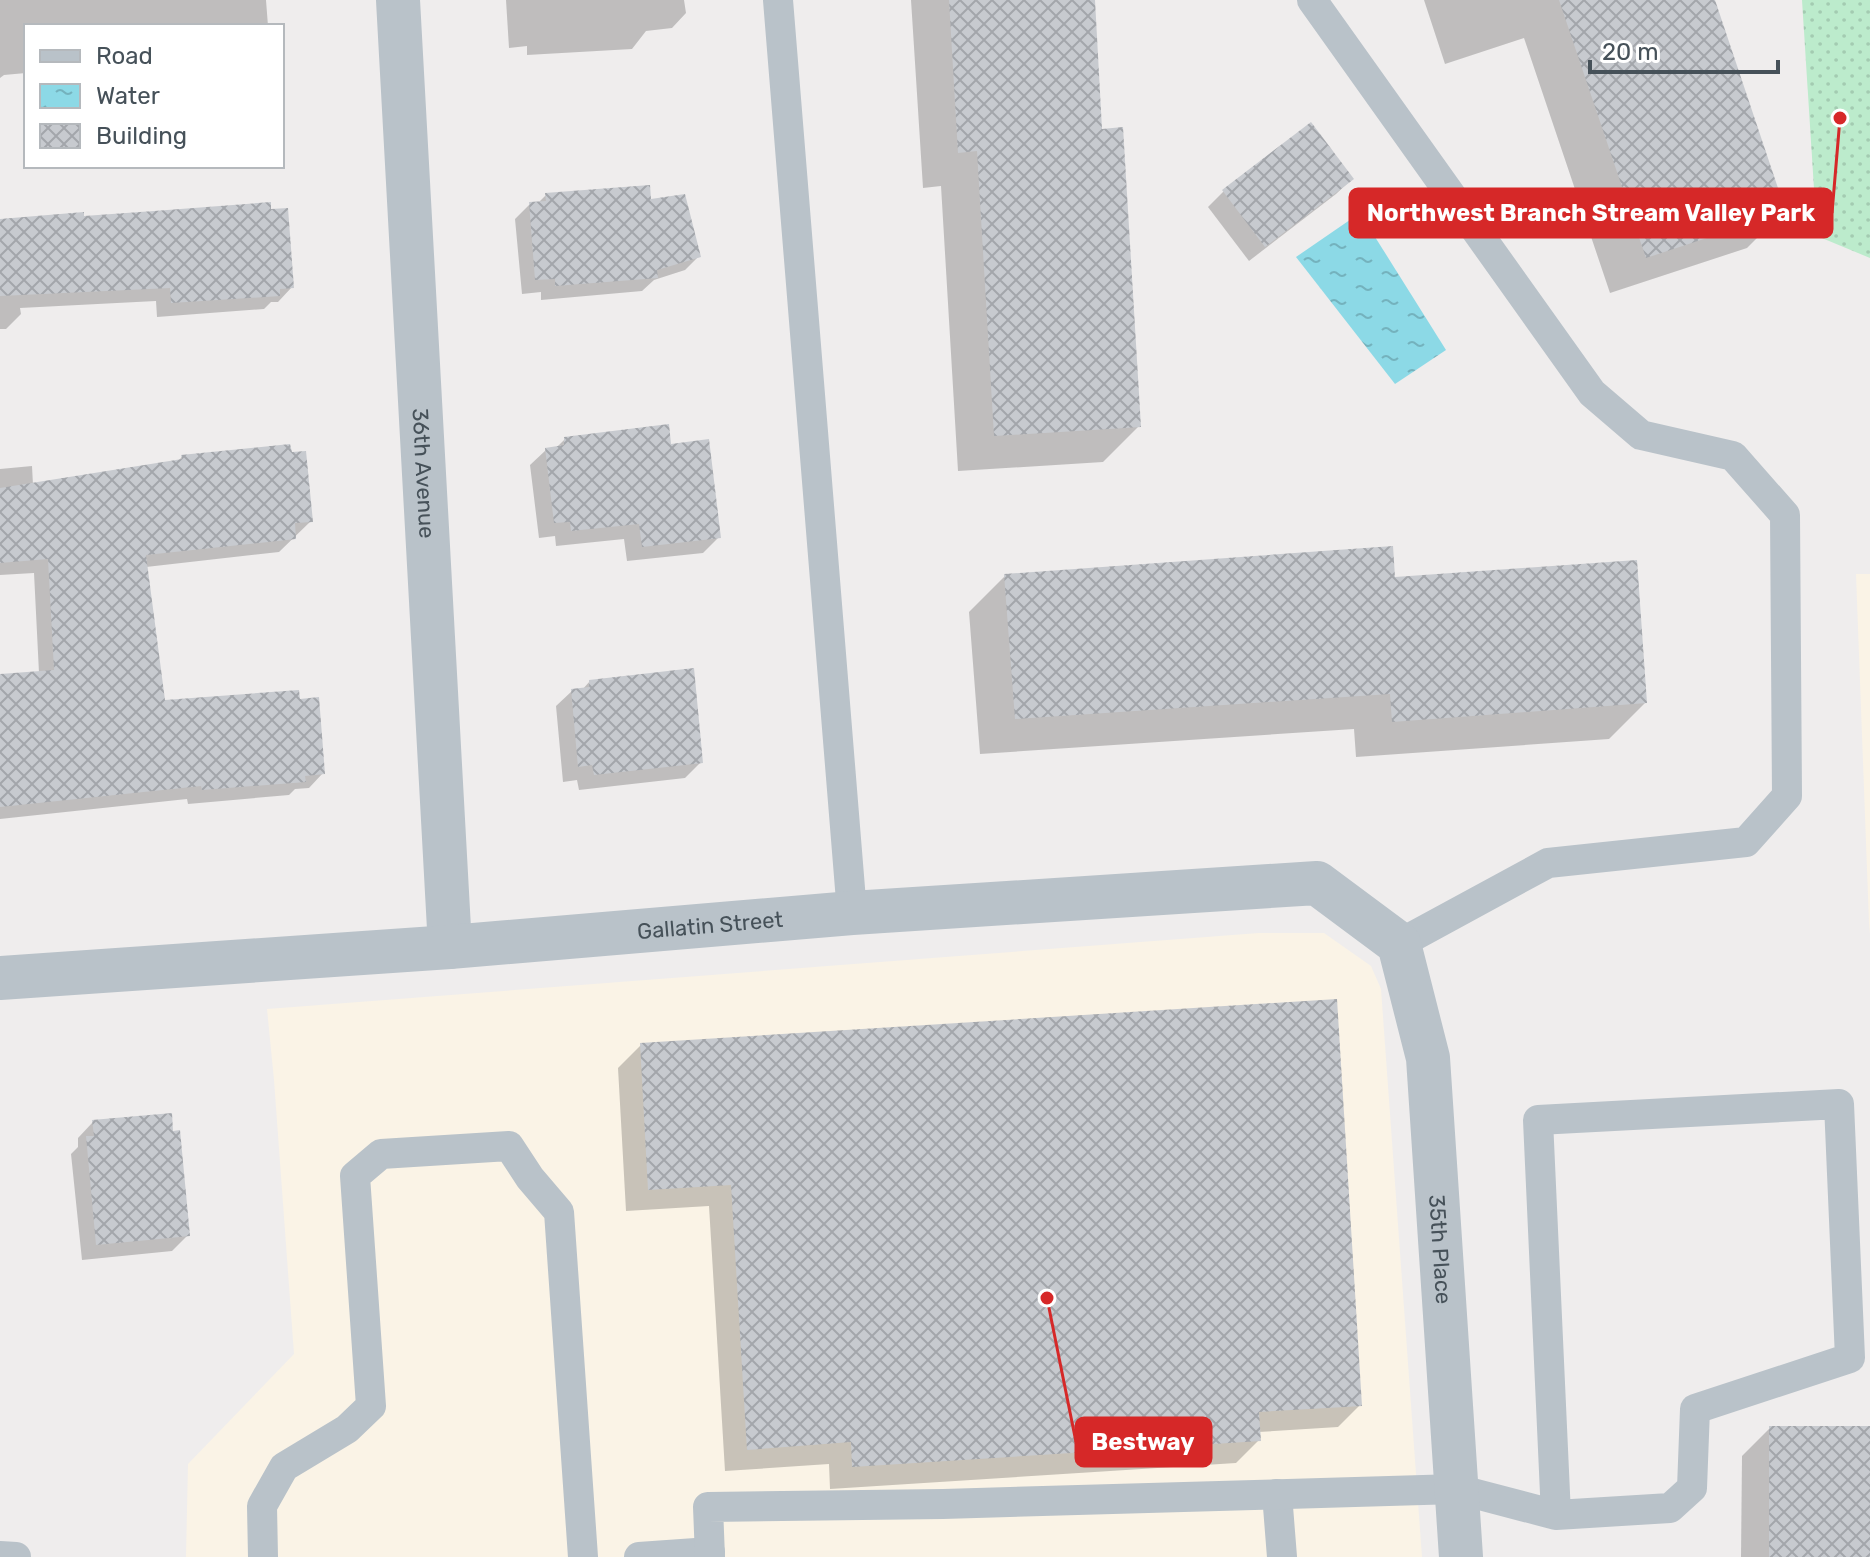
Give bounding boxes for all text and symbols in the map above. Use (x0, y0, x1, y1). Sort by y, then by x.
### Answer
legend (24, 24, 284, 168)
scale bar (1590, 24, 1778, 74)
text: 20 m (1602, 38, 1659, 66)
text: Road (96, 42, 153, 70)
text: Water (96, 82, 160, 110)
text: Building (96, 122, 187, 150)
callout: Northwest Branch Stream Valley Park (1350, 189, 1832, 237)
text: Northwest Branch Stream Valley Park (1367, 199, 1815, 227)
street label: 36th Avenue (407, 407, 441, 539)
street label: Gallatin Street (636, 905, 784, 945)
street label: 35th Place (1424, 1194, 1458, 1305)
callout: Bestway (1076, 1418, 1211, 1466)
text: Bestway (1091, 1428, 1195, 1456)

